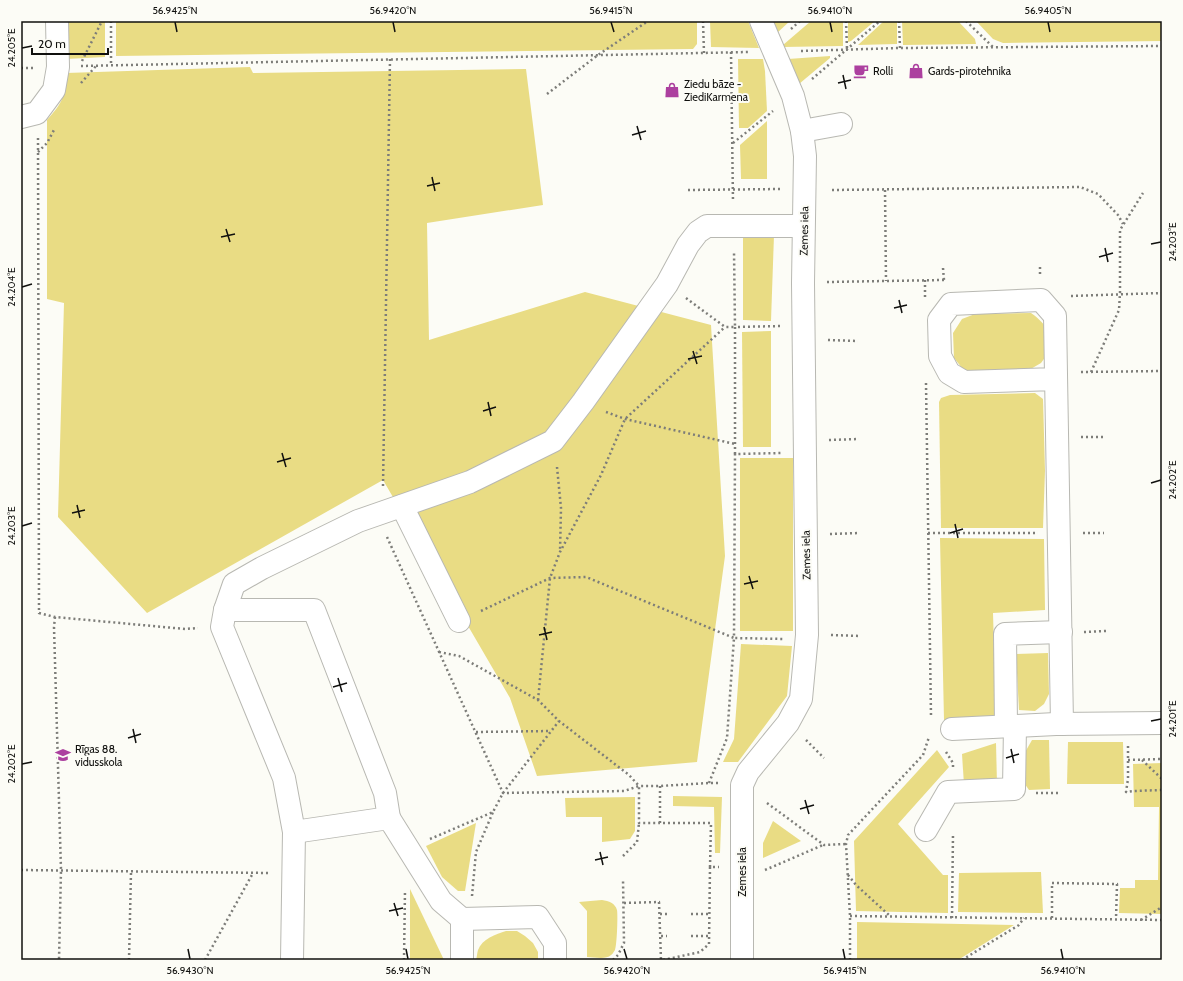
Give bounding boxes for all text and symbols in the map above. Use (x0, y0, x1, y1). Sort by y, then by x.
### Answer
text: 56.9425°N (152, 4, 198, 17)
text: 56.9420°N (370, 4, 416, 17)
text: 56.9415°N (589, 4, 633, 17)
text: 56.9410°N (808, 4, 852, 17)
text: 56.9405°N (1025, 4, 1071, 17)
text: 24.205°E (5, 28, 18, 68)
scale bar (32, 30, 108, 56)
text: 20 m (38, 36, 66, 51)
cafe icon: Rolli (852, 62, 870, 80)
shop icon: Gards-pirotehnika (907, 62, 925, 80)
place label: Rolli (873, 64, 893, 78)
place label: Gards-pirotehnika (928, 64, 1012, 78)
place label: Ziedu bāze - ZiediKarmena (684, 77, 749, 104)
shop icon: Ziedu bāze - ZiediKarmena (663, 81, 681, 99)
street label: Zemes iela (797, 205, 811, 256)
text: 24.203°E (1166, 222, 1179, 262)
text: 24.204°E (5, 267, 18, 307)
text: 24.202°E (1166, 460, 1179, 499)
text: 24.203°E (5, 506, 18, 546)
street label: Zemes iela (799, 529, 813, 580)
text: 24.201°E (1166, 700, 1179, 737)
place label: Rīgas 88. vidusskola (75, 742, 123, 769)
text: 24.202°E (5, 744, 18, 783)
school or university icon: Rīgas 88. vidusskola (54, 746, 72, 764)
street label: Zemes iela (735, 847, 749, 897)
text: 56.9430°N (167, 964, 213, 977)
text: 56.9425°N (385, 964, 431, 977)
text: 56.9420°N (604, 964, 650, 977)
text: 56.9415°N (823, 964, 867, 977)
text: 56.9410°N (1041, 964, 1085, 977)

